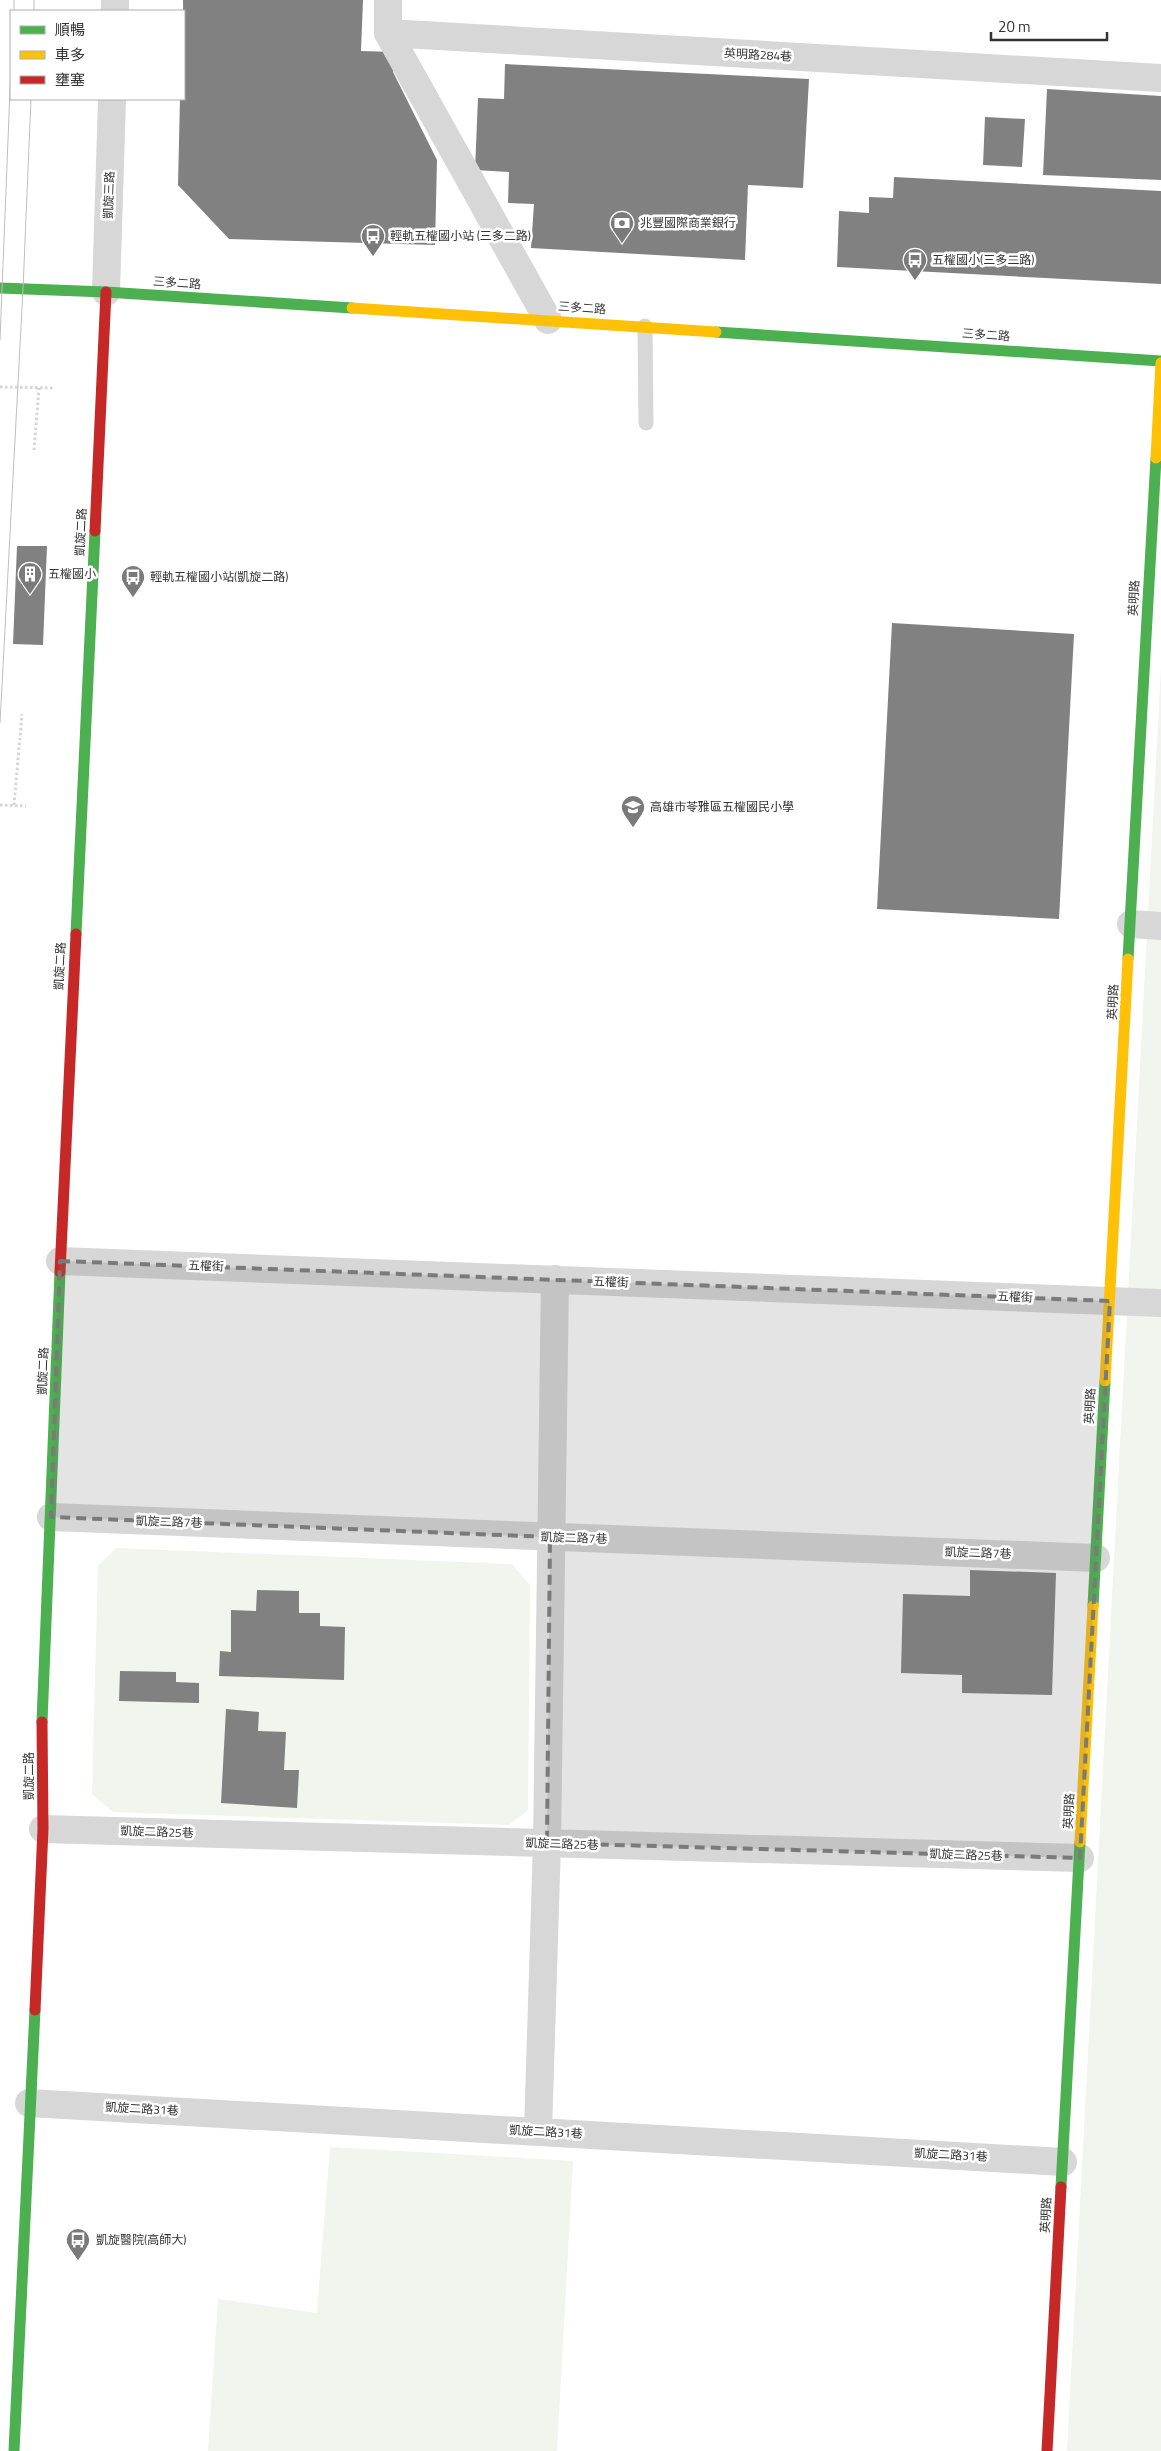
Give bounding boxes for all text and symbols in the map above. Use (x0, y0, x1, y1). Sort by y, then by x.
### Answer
legend (10, 10, 185, 100)
scale bar (991, 10, 1107, 42)
text: 20 m (998, 15, 1031, 38)
text: 順暢 (55, 18, 85, 41)
text: 車多 (55, 43, 85, 66)
street label: 英明路284巷 (723, 43, 793, 66)
text: 壅塞 (55, 68, 85, 91)
street label: 凱旋三路 (98, 171, 119, 219)
bank icon: 兆豐國際商業銀行 (609, 210, 635, 244)
place label: 兆豐國際商業銀行 (640, 213, 736, 232)
bus stop icon: 輕軌五權國小站 (三多二路) (360, 223, 386, 257)
place label: 輕軌五權國小站 (三多二路) (390, 226, 531, 245)
bus stop icon: 五權國小(三多二路) (902, 247, 928, 281)
place label: 五權國小(三多二路) (932, 250, 1034, 269)
street label: 三多二路 (152, 271, 202, 294)
street label: 三多二路 (557, 296, 607, 319)
street label: 三多二路 (961, 323, 1011, 346)
street label: 凱旋二路 (70, 508, 91, 556)
building icon: 五權國小 (17, 561, 43, 595)
place label: 五權國小 (48, 564, 96, 583)
bus stop icon: 輕軌五權國小站(凱旋二路) (120, 564, 146, 598)
place label: 輕軌五權國小站(凱旋二路) (150, 567, 288, 586)
street label: 英明路 (1123, 579, 1144, 616)
school or university icon: 高雄市苓雅區五權國民小學 (620, 794, 646, 828)
place label: 高雄市苓雅區五權國民小學 (650, 797, 794, 816)
street label: 凱旋二路 (49, 942, 70, 990)
street label: 英明路 (1102, 983, 1123, 1020)
street label: 五權街 (188, 1255, 224, 1276)
street label: 五權街 (593, 1271, 629, 1292)
street label: 五權街 (997, 1286, 1033, 1307)
street label: 凱旋二路 (32, 1347, 53, 1395)
street label: 英明路 (1079, 1387, 1100, 1424)
street label: 凱旋二路7巷 (135, 1511, 203, 1532)
street label: 凱旋二路7巷 (540, 1527, 608, 1548)
street label: 凱旋二路7巷 (944, 1542, 1012, 1563)
street label: 凱旋二路 (19, 1752, 38, 1800)
street label: 英明路 (1058, 1792, 1079, 1829)
street label: 凱旋二路25巷 (120, 1821, 194, 1842)
street label: 凱旋二路25巷 (525, 1833, 599, 1854)
street label: 凱旋二路25巷 (929, 1844, 1003, 1865)
street label: 凱旋二路31巷 (105, 2097, 179, 2120)
street label: 凱旋二路31巷 (509, 2120, 583, 2143)
street label: 凱旋二路31巷 (914, 2143, 988, 2166)
street label: 英明路 (1035, 2196, 1056, 2233)
bus stop icon: 凱旋醫院(高師大) (65, 2227, 91, 2261)
place label: 凱旋醫院(高師大) (96, 2230, 186, 2249)

